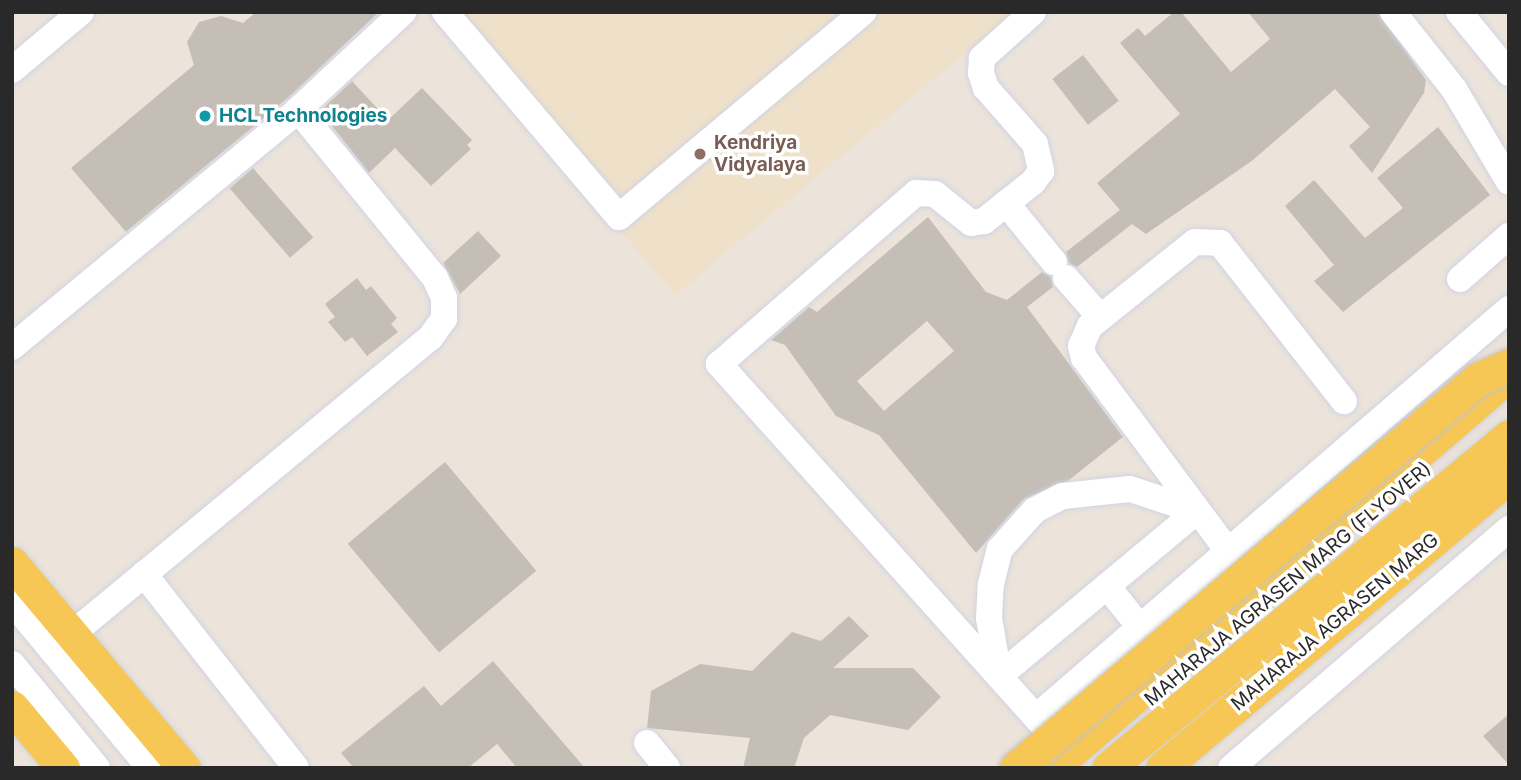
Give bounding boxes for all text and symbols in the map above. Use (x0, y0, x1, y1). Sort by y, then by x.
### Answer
place label: HCL Technologies (219, 105, 387, 127)
marker: HCL Technologies (197, 108, 213, 124)
place label: Kendriya Vidyalaya (714, 132, 806, 176)
marker: Kendriya Vidyalaya (692, 146, 708, 162)
street label: MAHARAJA AGRASEN MARG (FLYOVER) (1140, 457, 1436, 711)
street label: MAHARAJA AGRASEN MARG (1227, 529, 1443, 715)

